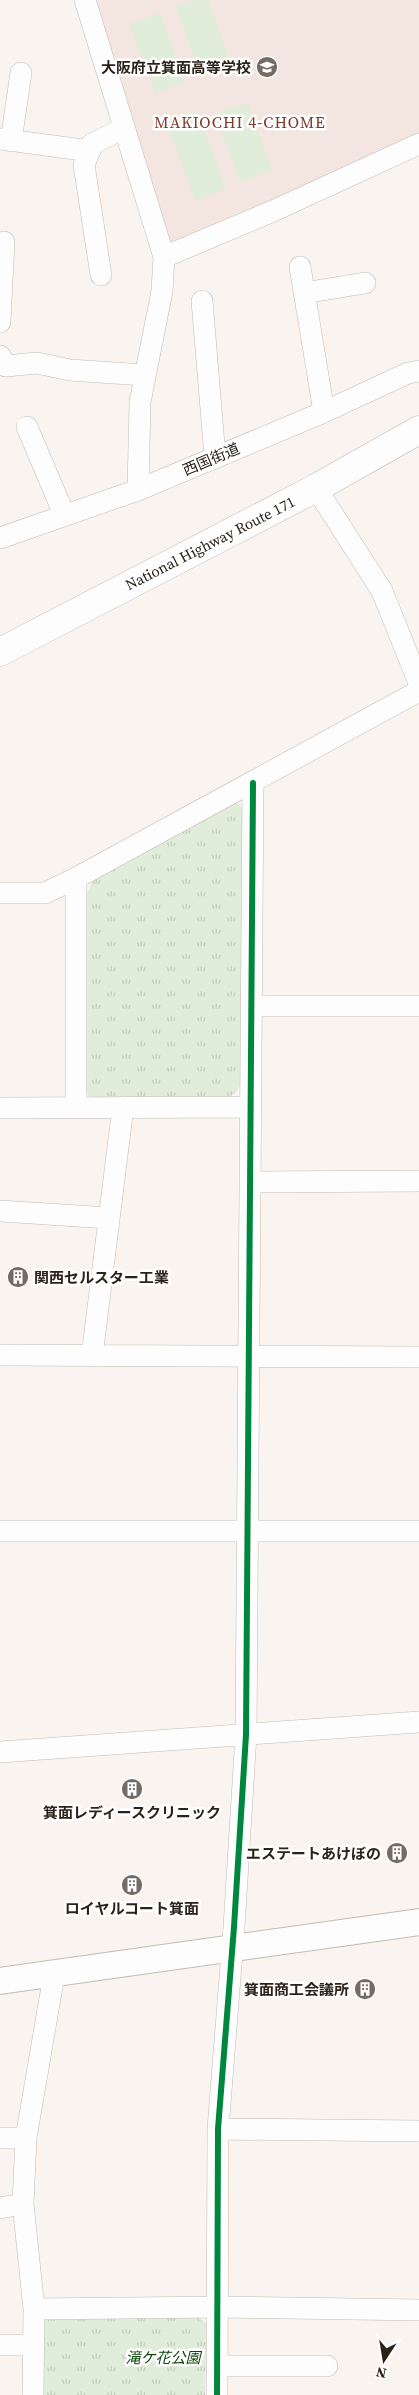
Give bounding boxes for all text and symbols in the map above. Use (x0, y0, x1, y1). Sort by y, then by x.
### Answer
school or university icon: 大阪府立箕面高等学校 (255, 55, 279, 79)
place label: 大阪府立箕面高等学校 (101, 57, 251, 78)
district label: MAKIOCHI 4-CHOME (154, 111, 326, 133)
street label: 西国街道 (179, 438, 243, 480)
street label: National Highway Route 171 (121, 491, 299, 595)
building icon: 関西セルスター工業 (6, 1265, 30, 1289)
place label: 関西セルスター工業 (34, 1267, 169, 1288)
building icon: 箕面レディースクリニック (120, 1777, 144, 1801)
place label: 箕面レディースクリニック (43, 1802, 221, 1823)
building icon: エステートあけぼの (385, 1841, 409, 1865)
place label: エステートあけぼの (246, 1843, 381, 1864)
building icon: ロイヤルコート箕面 (120, 1873, 144, 1897)
place label: ロイヤルコート箕面 (65, 1898, 199, 1919)
building icon: 箕面商工会議所 (353, 1977, 377, 2001)
place label: 箕面商工会議所 (244, 1979, 349, 2000)
north arrow (359, 2335, 409, 2385)
park label: 滝ケ花公園 (125, 2347, 202, 2368)
text: N (374, 2362, 388, 2384)

